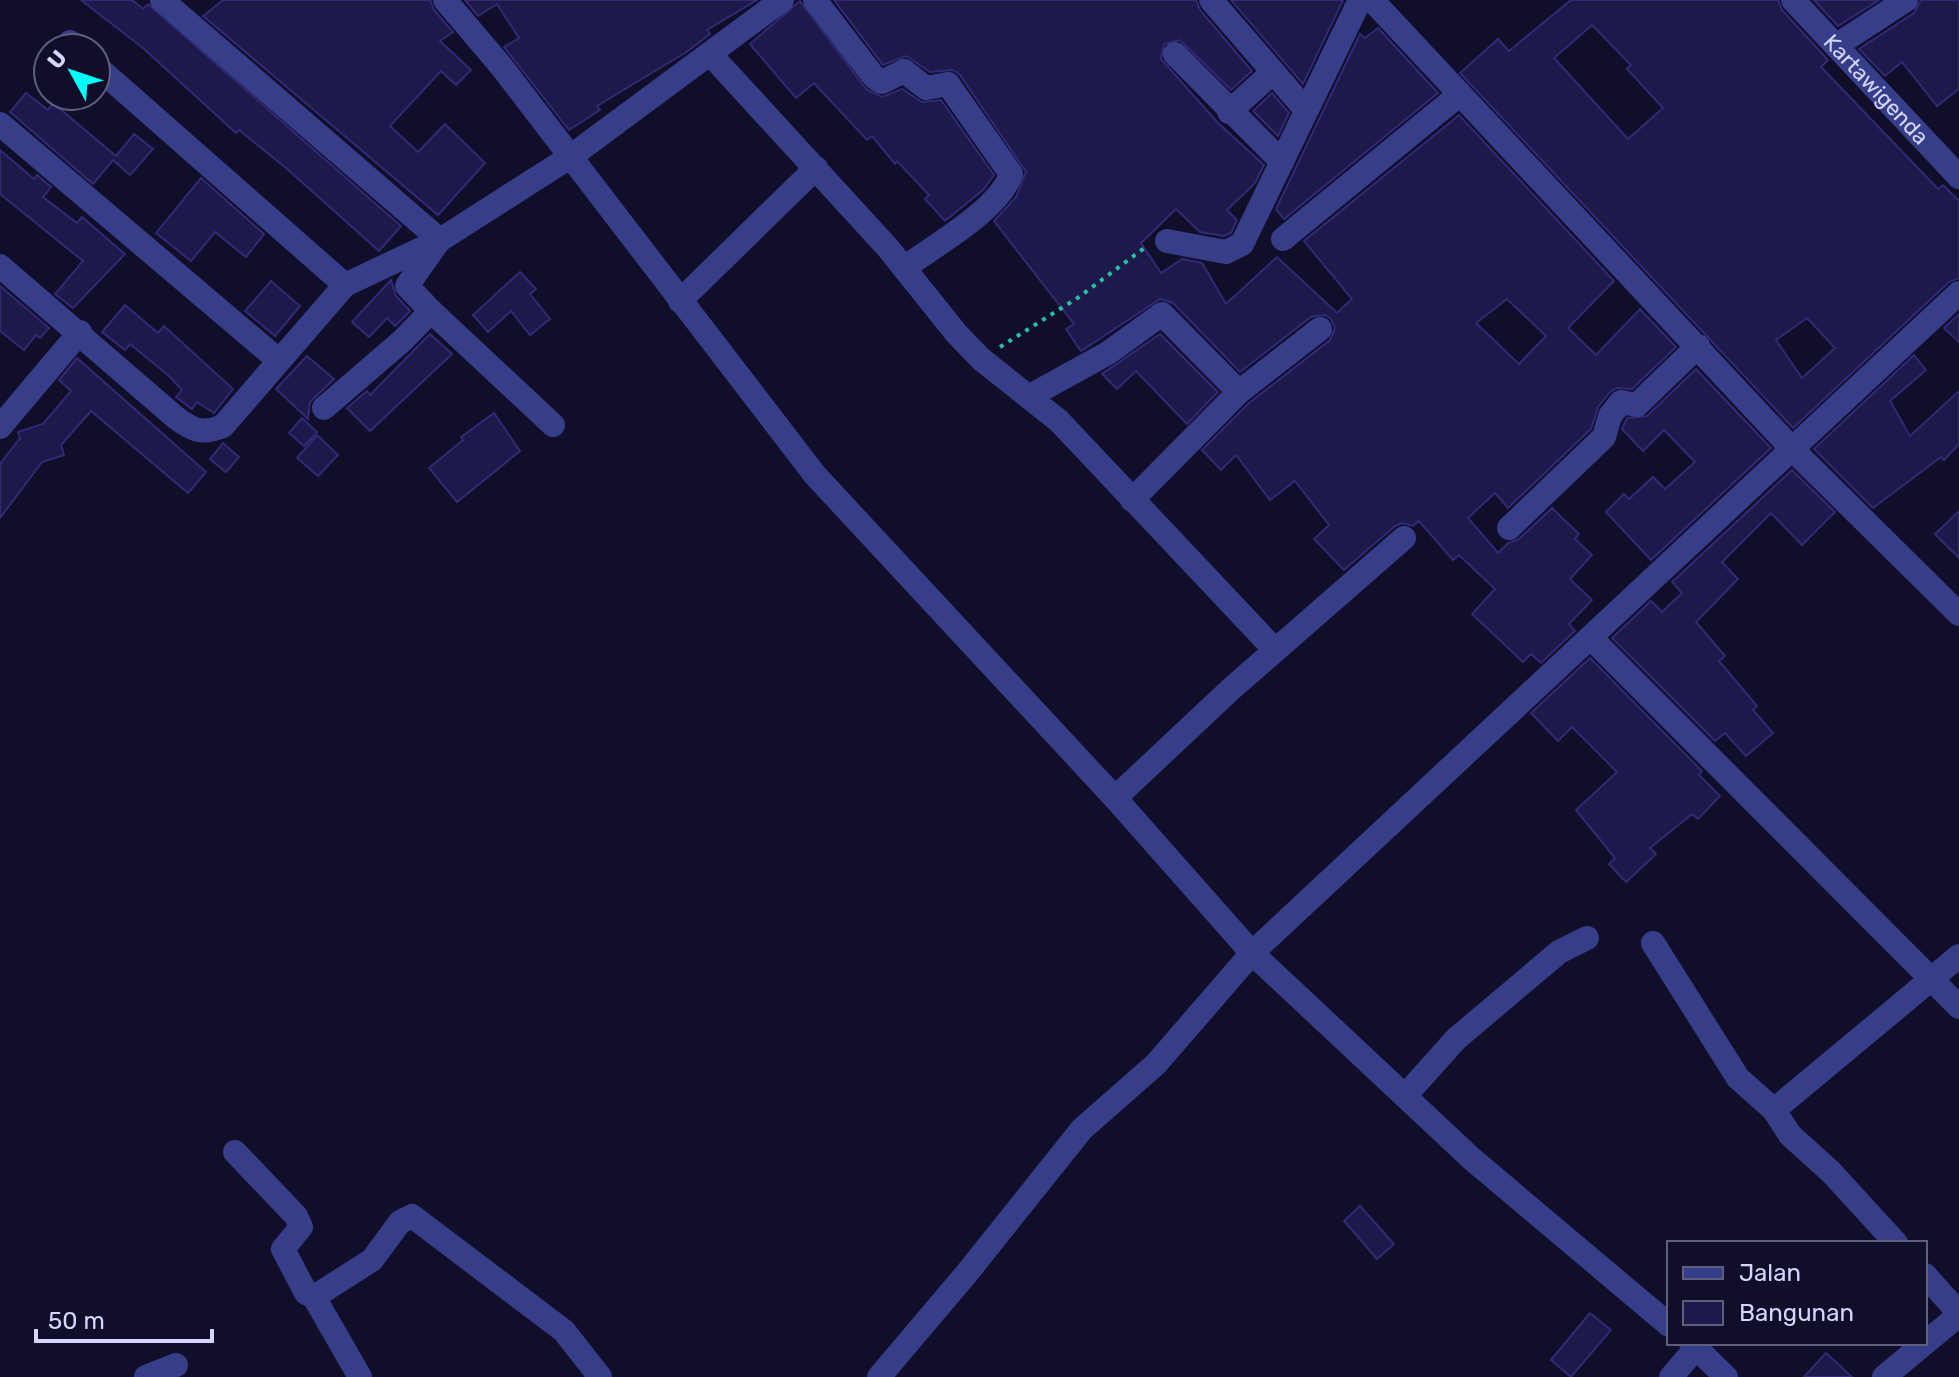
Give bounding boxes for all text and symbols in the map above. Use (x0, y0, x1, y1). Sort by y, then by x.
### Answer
street label: Kartawigenda (1818, 29, 1934, 150)
north arrow (32, 32, 112, 112)
text: U (42, 45, 73, 74)
legend (1667, 1241, 1927, 1345)
text: Jalan (1739, 1259, 1801, 1287)
scale bar (36, 1293, 212, 1343)
text: Bangunan (1739, 1299, 1854, 1327)
text: 50 m (48, 1307, 105, 1335)

